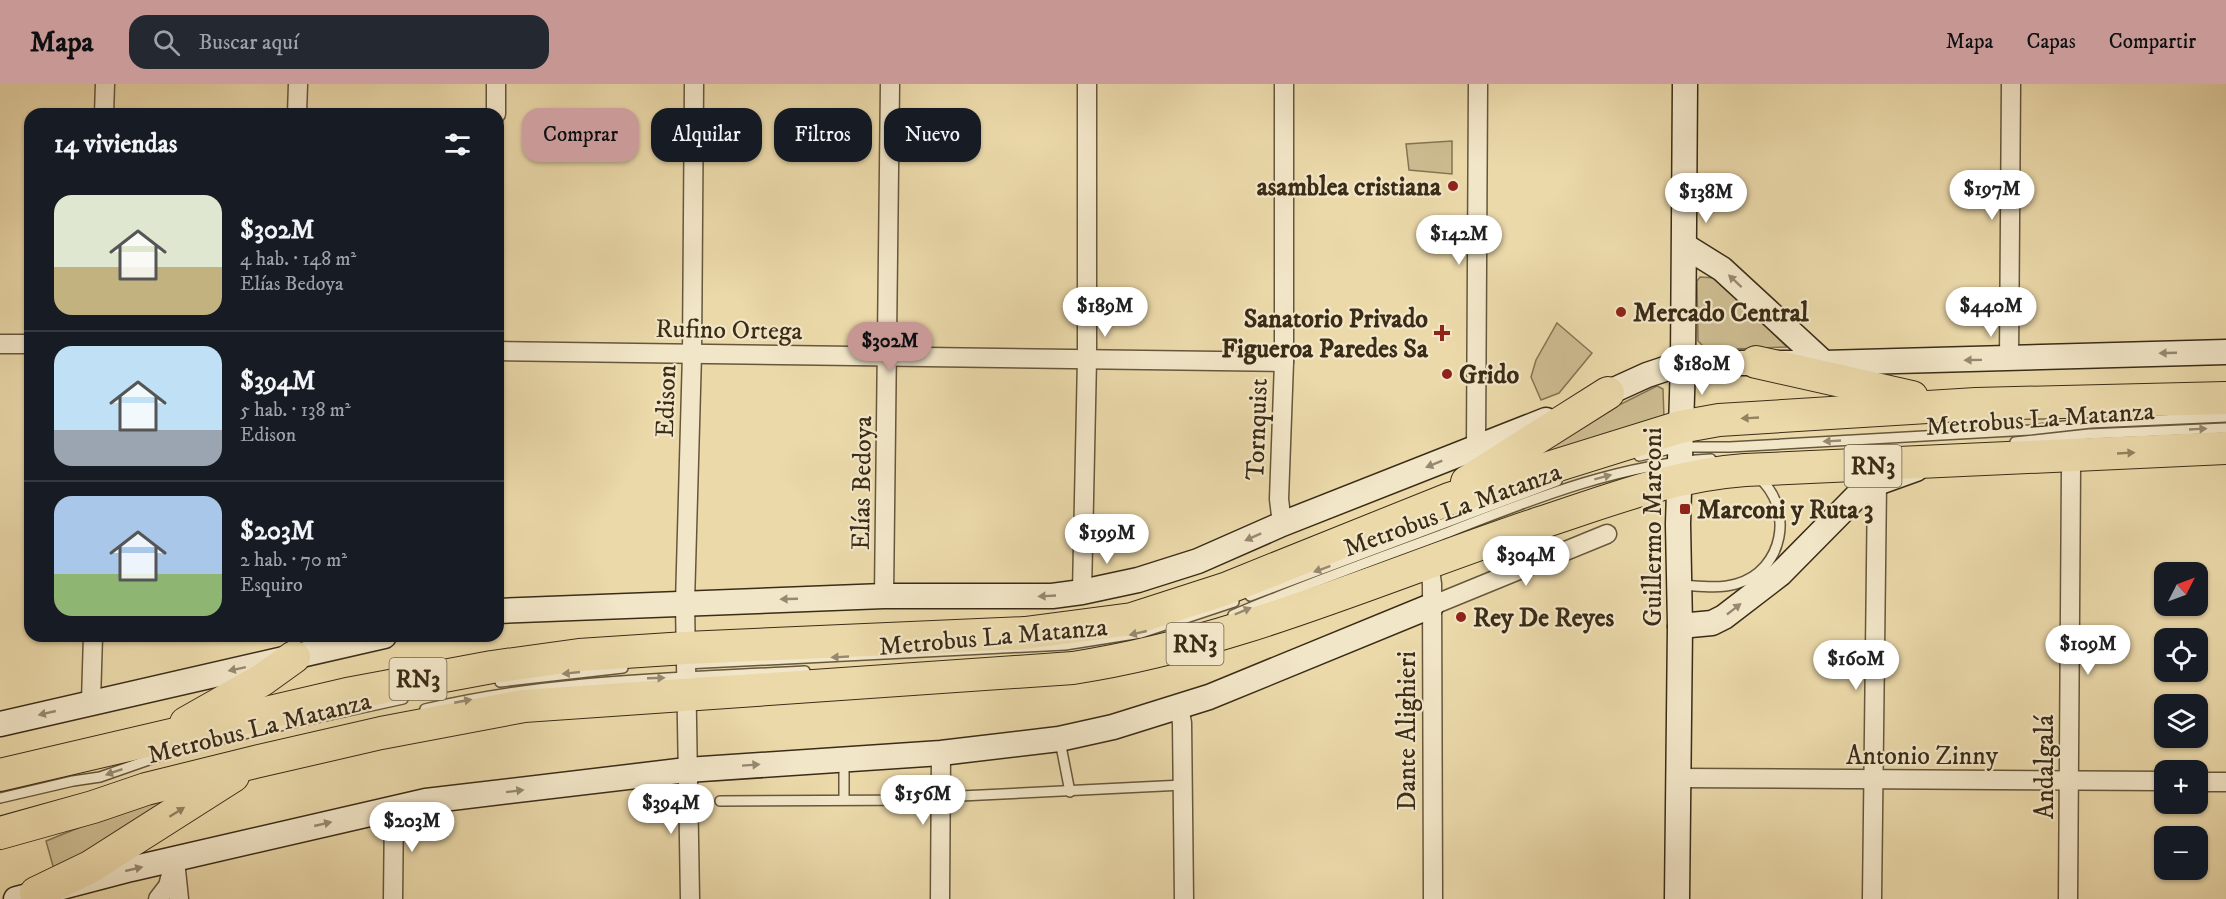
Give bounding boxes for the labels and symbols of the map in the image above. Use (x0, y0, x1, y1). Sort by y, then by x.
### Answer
pin: $197M (1950, 170, 2034, 221)
place label: asamblea cristiana (1257, 171, 1442, 204)
pin: $138M (1664, 173, 1748, 224)
marker: asamblea cristiana (1446, 179, 1460, 193)
pin: $142M (1417, 215, 1501, 266)
one-way arrow (1727, 274, 1742, 288)
pin: $189M (1063, 287, 1147, 338)
pin: $440M (1949, 287, 2033, 338)
place label: Mercado Central (1633, 297, 1810, 330)
place label: Sanatorio Privado Figueroa Paredes Sa (1221, 303, 1429, 366)
marker: Mercado Central (1614, 305, 1628, 319)
street label: Rufino Ortega (655, 313, 803, 348)
pin: $302M (848, 322, 932, 373)
marker: Sanatorio Privado Figueroa Paredes Sa (1433, 324, 1451, 342)
pin: $180M (1660, 345, 1744, 396)
one-way arrow (2158, 349, 2177, 358)
one-way arrow (1963, 355, 1982, 364)
place label: Grido (1459, 359, 1520, 392)
street label: Edison (649, 364, 684, 438)
marker: Grido (1440, 367, 1454, 381)
street label: Tornquist (1239, 378, 1276, 480)
street label: Metrobus La Matanza (1925, 395, 2156, 444)
one-way arrow (1740, 413, 1759, 422)
street label: Elías Bedoya (845, 416, 880, 551)
one-way arrow (2188, 424, 2207, 433)
street label: Guillermo Marconi (1637, 427, 1670, 627)
one-way arrow (1823, 436, 1842, 445)
road number: RN3 (1844, 445, 1902, 487)
one-way arrow (2117, 449, 2136, 458)
street label: Metrobus La Matanza (1339, 456, 1566, 565)
one-way arrow (1425, 459, 1443, 469)
one-way arrow (1594, 472, 1612, 482)
place label: Marconi y Ruta 3 (1697, 494, 1874, 527)
marker: Marconi y Ruta 3 (1678, 502, 1692, 516)
pin: $199M (1065, 514, 1149, 565)
one-way arrow (1244, 532, 1262, 542)
pin: $304M (1484, 536, 1568, 587)
north arrow (2154, 562, 2208, 616)
one-way arrow (1313, 564, 1331, 574)
one-way arrow (1038, 592, 1057, 601)
one-way arrow (780, 594, 799, 604)
place label: Rey De Reyes (1473, 602, 1615, 635)
one-way arrow (1726, 603, 1742, 616)
one-way arrow (1234, 606, 1252, 615)
marker: Rey De Reyes (1454, 610, 1468, 624)
street label: Metrobus La Matanza (878, 611, 1109, 664)
road number: RN3 (1166, 623, 1224, 665)
pin: $109M (2046, 625, 2130, 676)
one-way arrow (1128, 629, 1147, 638)
pin: $160M (1814, 640, 1898, 691)
street label: Dante Alighieri (1391, 651, 1424, 811)
one-way arrow (830, 653, 849, 662)
road number: RN3 (390, 658, 446, 700)
one-way arrow (227, 665, 246, 674)
one-way arrow (561, 668, 580, 677)
one-way arrow (646, 673, 665, 682)
street label: Metrobus La Matanza (144, 685, 375, 772)
one-way arrow (453, 696, 472, 705)
one-way arrow (38, 709, 57, 718)
street label: Andalgalá (2029, 715, 2062, 819)
street label: Antonio Zinny (1846, 740, 1999, 773)
one-way arrow (741, 760, 760, 770)
one-way arrow (105, 768, 123, 778)
pin: $156M (881, 775, 965, 826)
pin: $394M (629, 784, 713, 835)
one-way arrow (506, 786, 525, 795)
pin: $203M (370, 802, 454, 853)
one-way arrow (169, 806, 185, 817)
one-way arrow (314, 819, 333, 829)
one-way arrow (124, 863, 143, 873)

